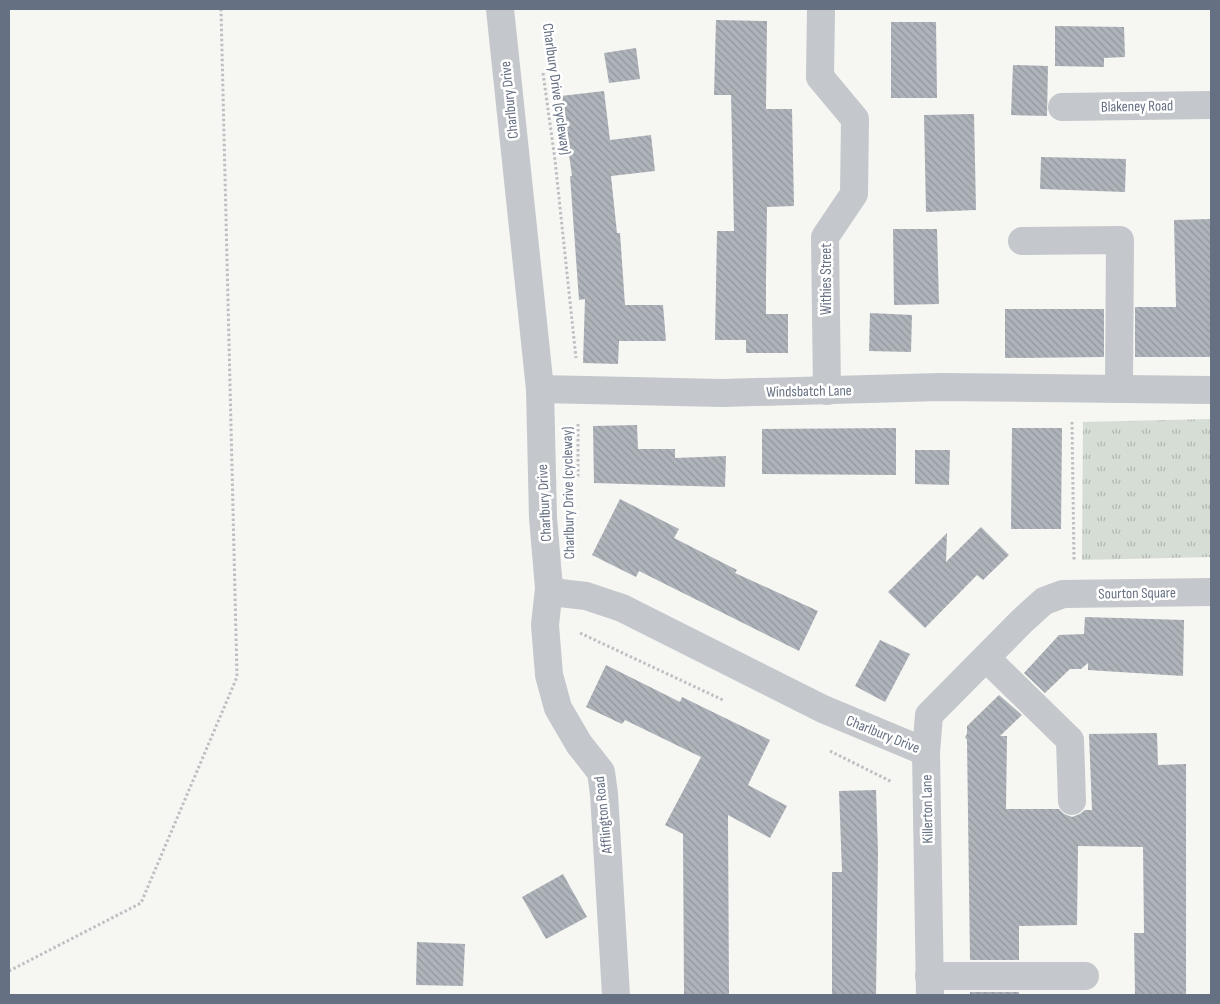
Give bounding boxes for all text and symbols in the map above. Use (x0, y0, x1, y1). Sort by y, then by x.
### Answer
street label: Charlbury Drive (cycleway) (538, 22, 575, 156)
street label: Charlbury Drive (496, 60, 523, 140)
street label: Blakeney Road (1101, 96, 1173, 117)
street label: Withies Street (817, 243, 836, 315)
street label: Windsbatch Lane (766, 381, 852, 402)
street label: Charlbury Drive (cycleway) (558, 426, 579, 560)
street label: Charlbury Drive (533, 464, 556, 542)
street label: Sourton Square (1098, 583, 1176, 604)
street label: Charlbury Drive (843, 711, 922, 758)
street label: Killerton Lane (917, 774, 938, 844)
street label: Afflington Road (590, 775, 617, 856)

